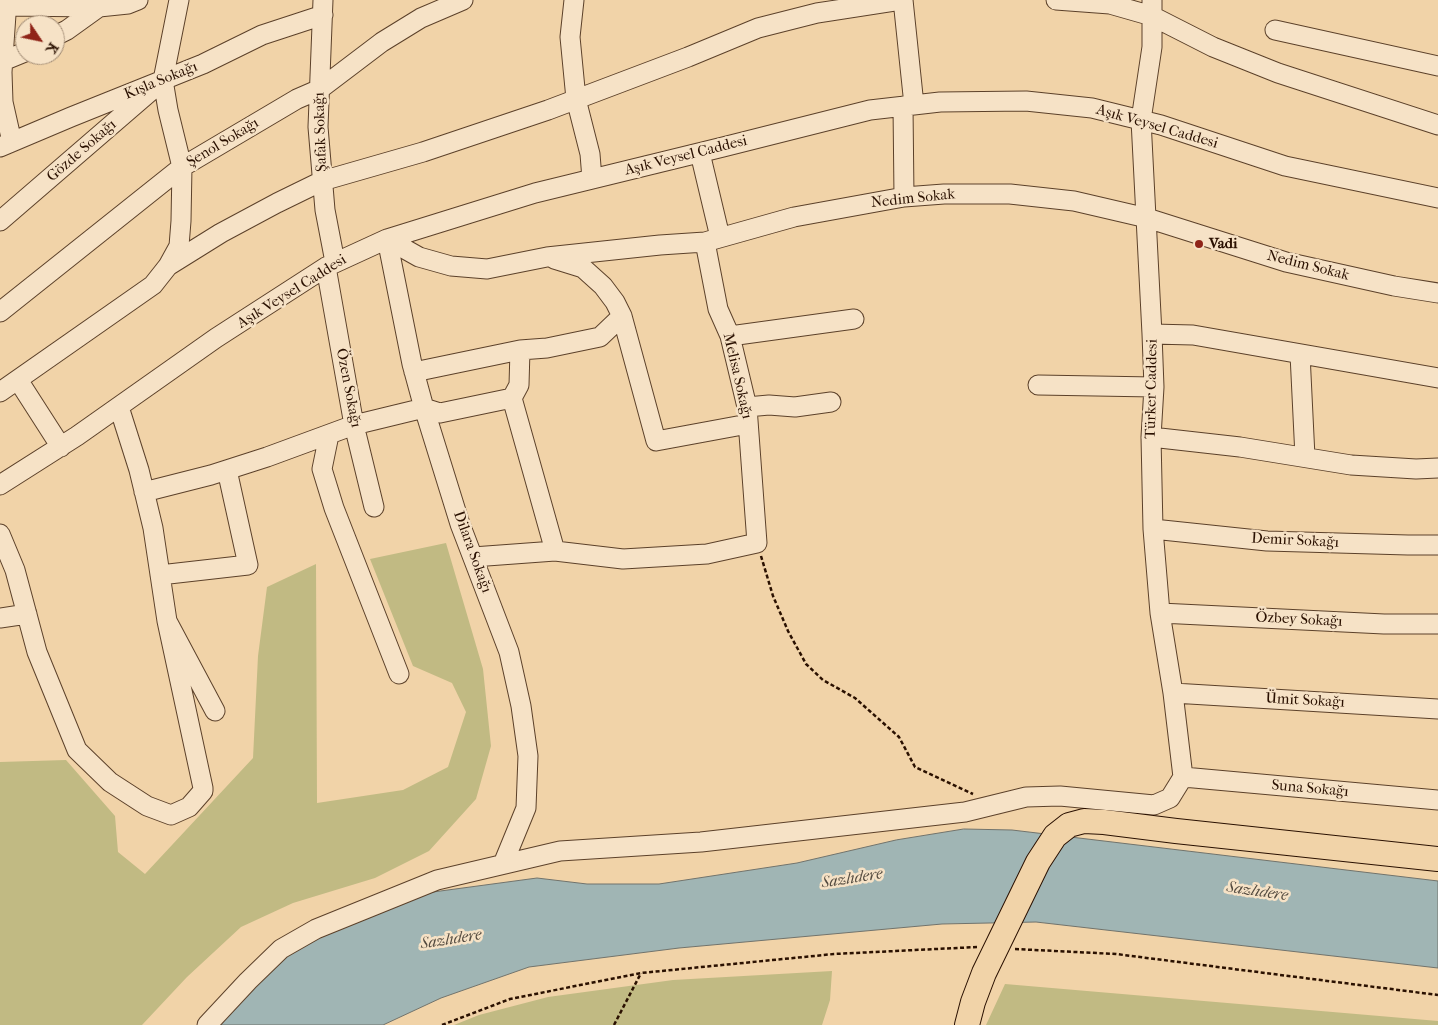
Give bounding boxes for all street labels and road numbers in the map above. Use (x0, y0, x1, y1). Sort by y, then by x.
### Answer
street label: Kışla Sokağı (122, 58, 200, 104)
street label: Şafak Sokağı (311, 92, 331, 172)
street label: Aşık Veysel Caddesi (1094, 101, 1220, 153)
street label: Şenol Sokağı (184, 114, 262, 172)
street label: Gözde Sokağı (44, 116, 120, 186)
street label: Aşık Veysel Caddesi (623, 132, 749, 180)
street label: Nedim Sokak (870, 186, 956, 212)
street label: Nedim Sokak (1265, 247, 1351, 285)
street label: Aşık Veysel Caddesi (234, 251, 350, 333)
street label: Melisa Sokağı (718, 331, 756, 421)
street label: Türker Caddesi (1142, 339, 1162, 439)
street label: Özen Sokağı (332, 347, 364, 429)
street label: Dilara Sokağı (449, 509, 495, 595)
street label: Demir Sokağı (1251, 530, 1339, 552)
street label: Özbey Sokağı (1255, 609, 1343, 631)
street label: Ümit Sokağı (1265, 690, 1345, 712)
street label: Suna Sokağı (1271, 777, 1349, 801)

